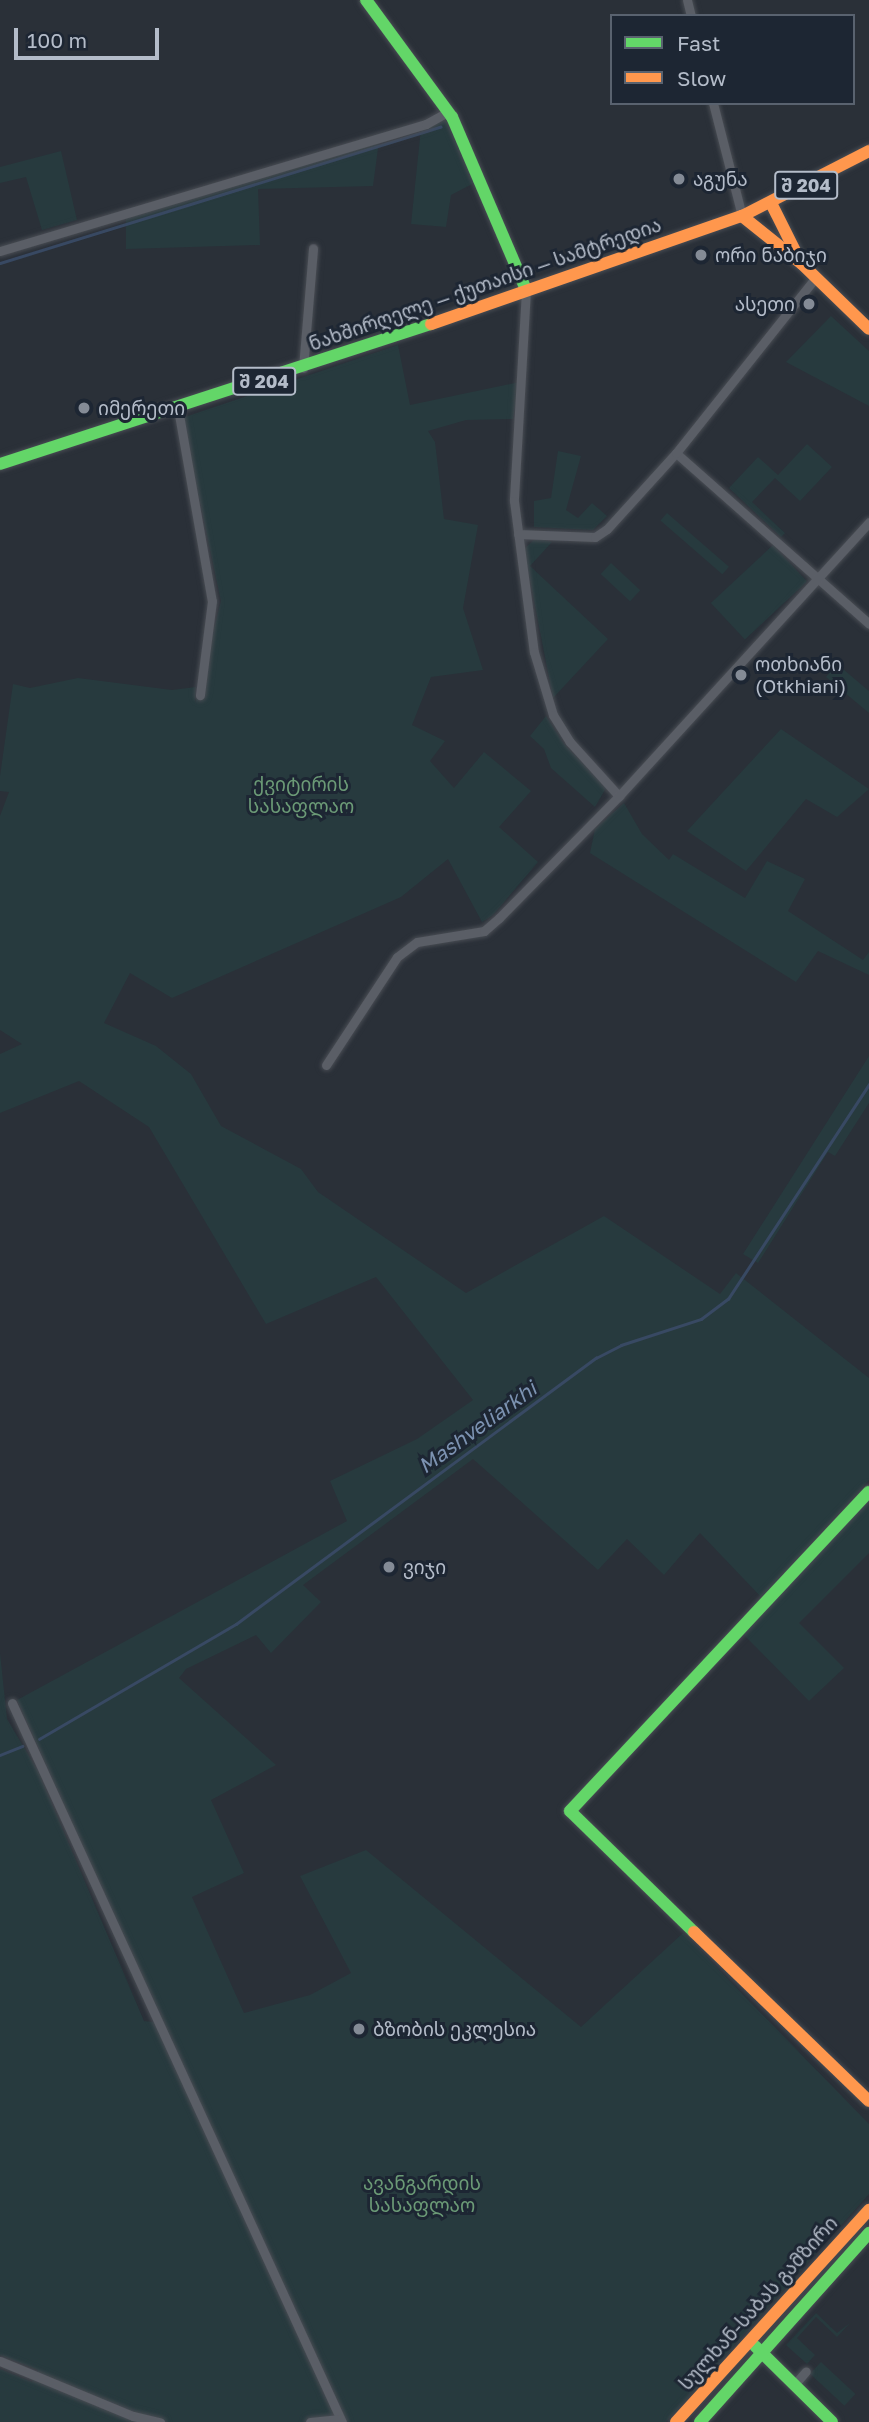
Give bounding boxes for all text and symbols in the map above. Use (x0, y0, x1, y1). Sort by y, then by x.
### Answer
scale bar (18, 14, 163, 58)
legend (610, 14, 855, 105)
text: 100 m (27, 27, 87, 53)
text: Fast (677, 30, 720, 56)
text: Slow (677, 65, 726, 91)
place label: აგუნა (693, 168, 748, 190)
road number: შ 204 (773, 170, 839, 200)
marker: აგუნა (671, 171, 687, 187)
street label: ნახშირღელე — ქუთაისი — სამტრედია (306, 213, 664, 355)
place label: ორი ნაბიჯი (715, 244, 827, 266)
marker: ორი ნაბიჯი (693, 247, 709, 263)
place label: ასეთი (735, 293, 795, 315)
marker: ასეთი (801, 296, 817, 312)
road number: შ 204 (231, 366, 297, 396)
place label: იმერეთი (98, 397, 185, 419)
marker: იმერეთი (76, 400, 92, 416)
place label: ოთხიანი (Otkhiani) (755, 653, 846, 697)
marker: ოთხიანი (Otkhiani) (733, 667, 749, 683)
park label: ქვიტირის სასაფლაო (248, 773, 354, 817)
water label: Mashveliarkhi (413, 1376, 541, 1478)
place label: ვიჯი (403, 1556, 446, 1578)
marker: ვიჯი (381, 1559, 397, 1575)
place label: ბზობის ეკლესია (373, 2018, 536, 2040)
marker: ბზობის ეკლესია (351, 2021, 367, 2037)
park label: ავანგარდის სასაფლაო (363, 2172, 481, 2216)
street label: სულხან-საბას გამზირი (674, 2212, 842, 2394)

